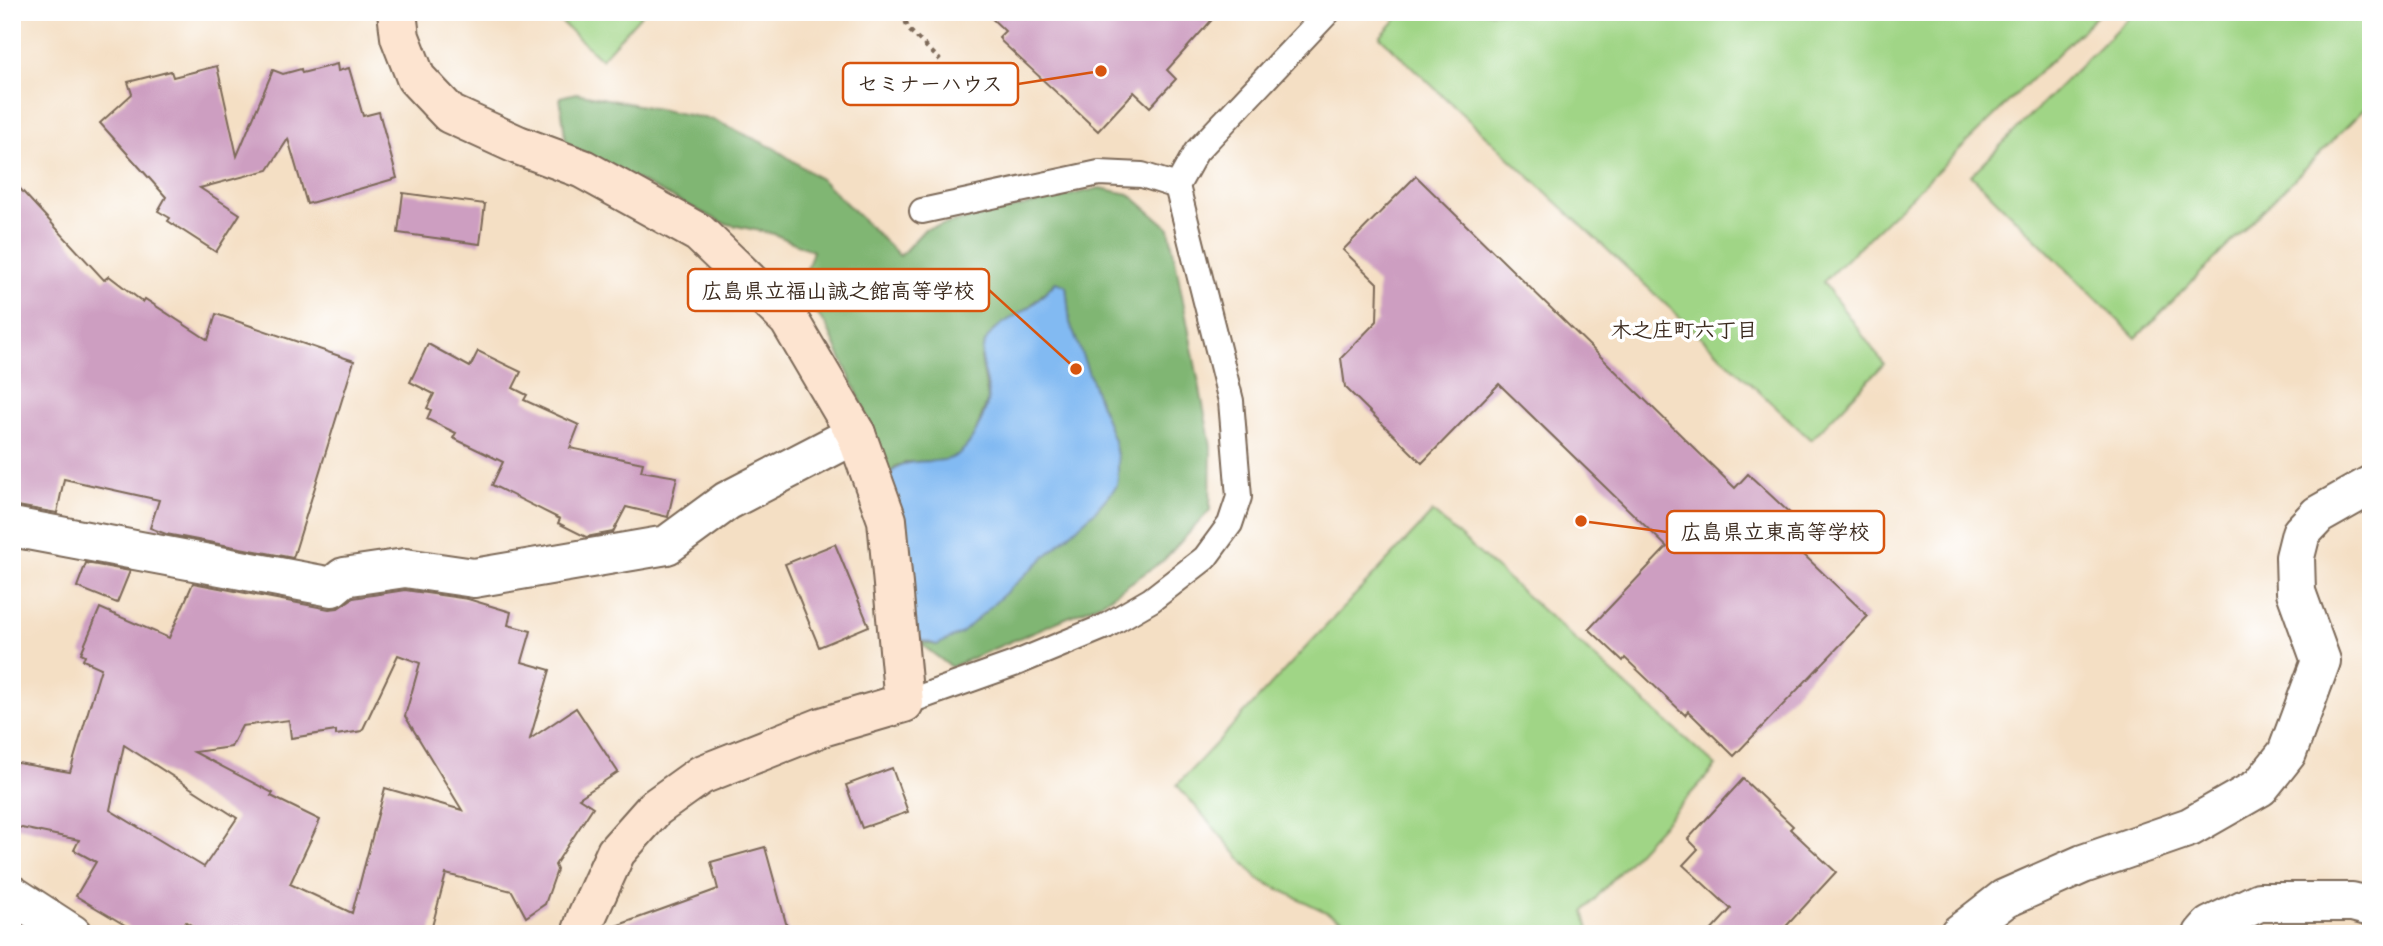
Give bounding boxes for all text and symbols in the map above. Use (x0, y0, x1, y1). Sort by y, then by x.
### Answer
callout: セミナーハウス (843, 63, 1018, 105)
text: セミナーハウス (857, 69, 1003, 96)
callout: 広島県立福山誠之館高等学校 (688, 269, 989, 311)
text: 広島県立福山誠之館高等学校 (702, 276, 975, 303)
district label: 木之庄町六丁目 (1611, 315, 1758, 342)
callout: 広島県立東高等学校 (1667, 511, 1884, 553)
text: 広島県立東高等学校 (1681, 517, 1870, 544)

